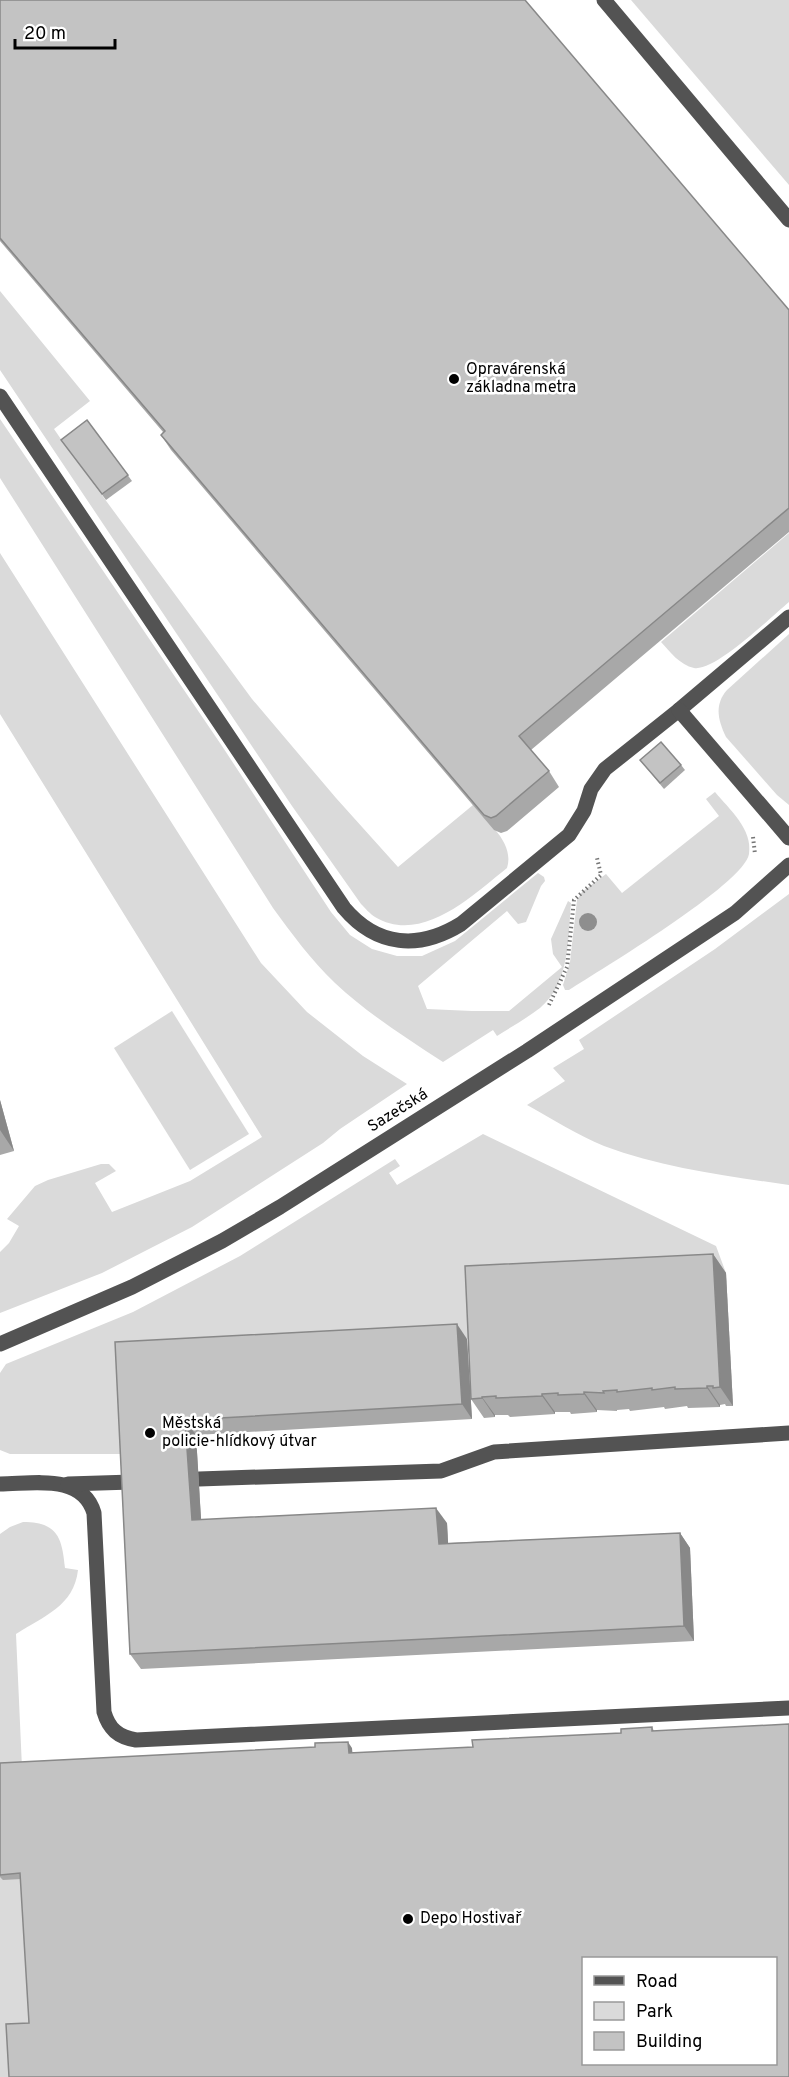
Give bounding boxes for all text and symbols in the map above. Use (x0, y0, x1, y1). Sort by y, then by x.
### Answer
scale bar (15, 12, 116, 50)
text: 20 m (24, 23, 66, 46)
place label: Opravárenská základna metra (466, 360, 576, 398)
marker: Opravárenská základna metra (447, 372, 461, 386)
street label: Sazečská (364, 1085, 432, 1137)
place label: Městská policie-hlídkový útvar (162, 1414, 317, 1452)
marker: Městská policie-hlídkový útvar (143, 1426, 157, 1440)
place label: Depo Hostivař (420, 1909, 522, 1929)
marker: Depo Hostivař (401, 1912, 415, 1926)
legend (582, 1957, 777, 2065)
text: Road (636, 1971, 678, 1994)
text: Park (636, 2001, 673, 2024)
text: Building (636, 2031, 702, 2054)

